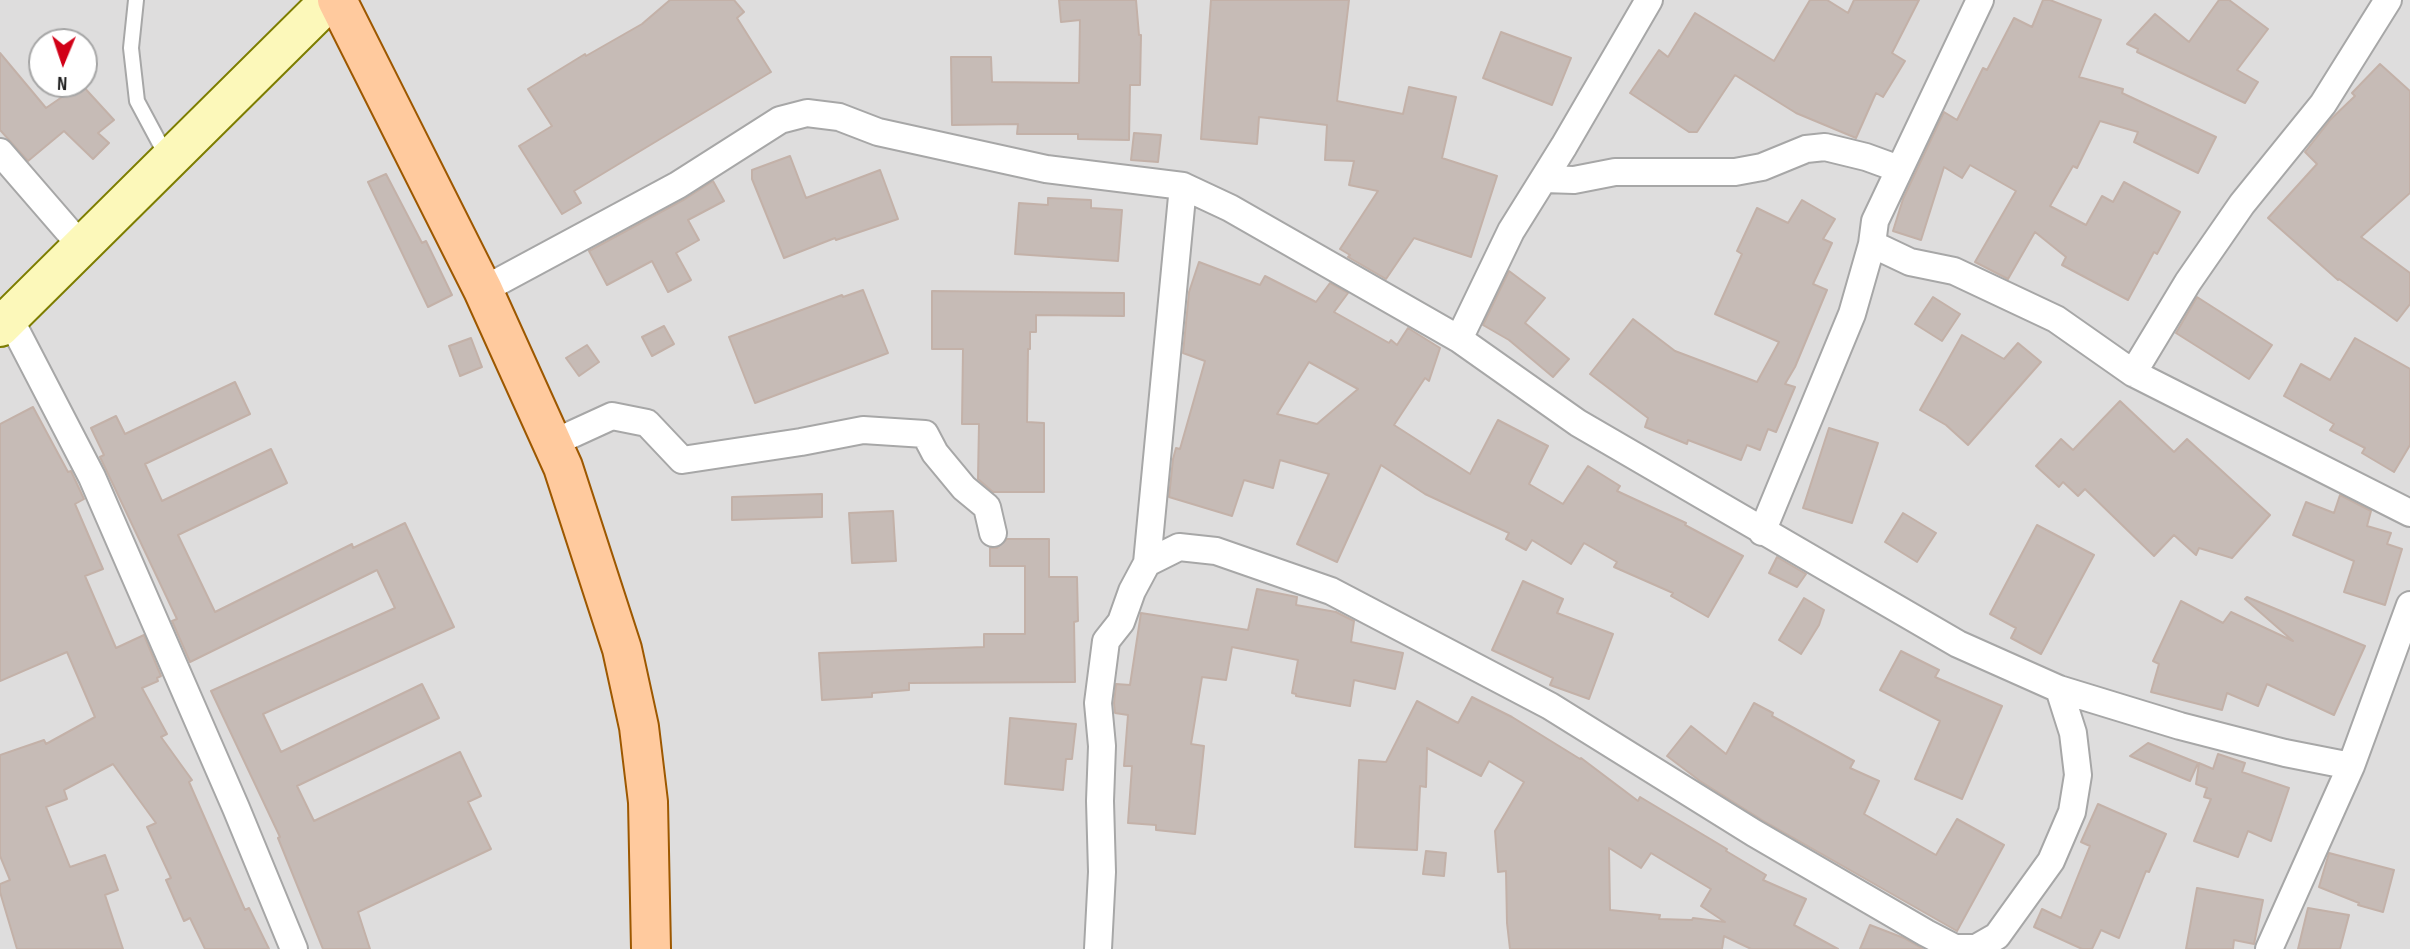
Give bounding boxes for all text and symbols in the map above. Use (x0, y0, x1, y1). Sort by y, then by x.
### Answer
north arrow (28, 28, 98, 98)
text: N (57, 71, 68, 94)

